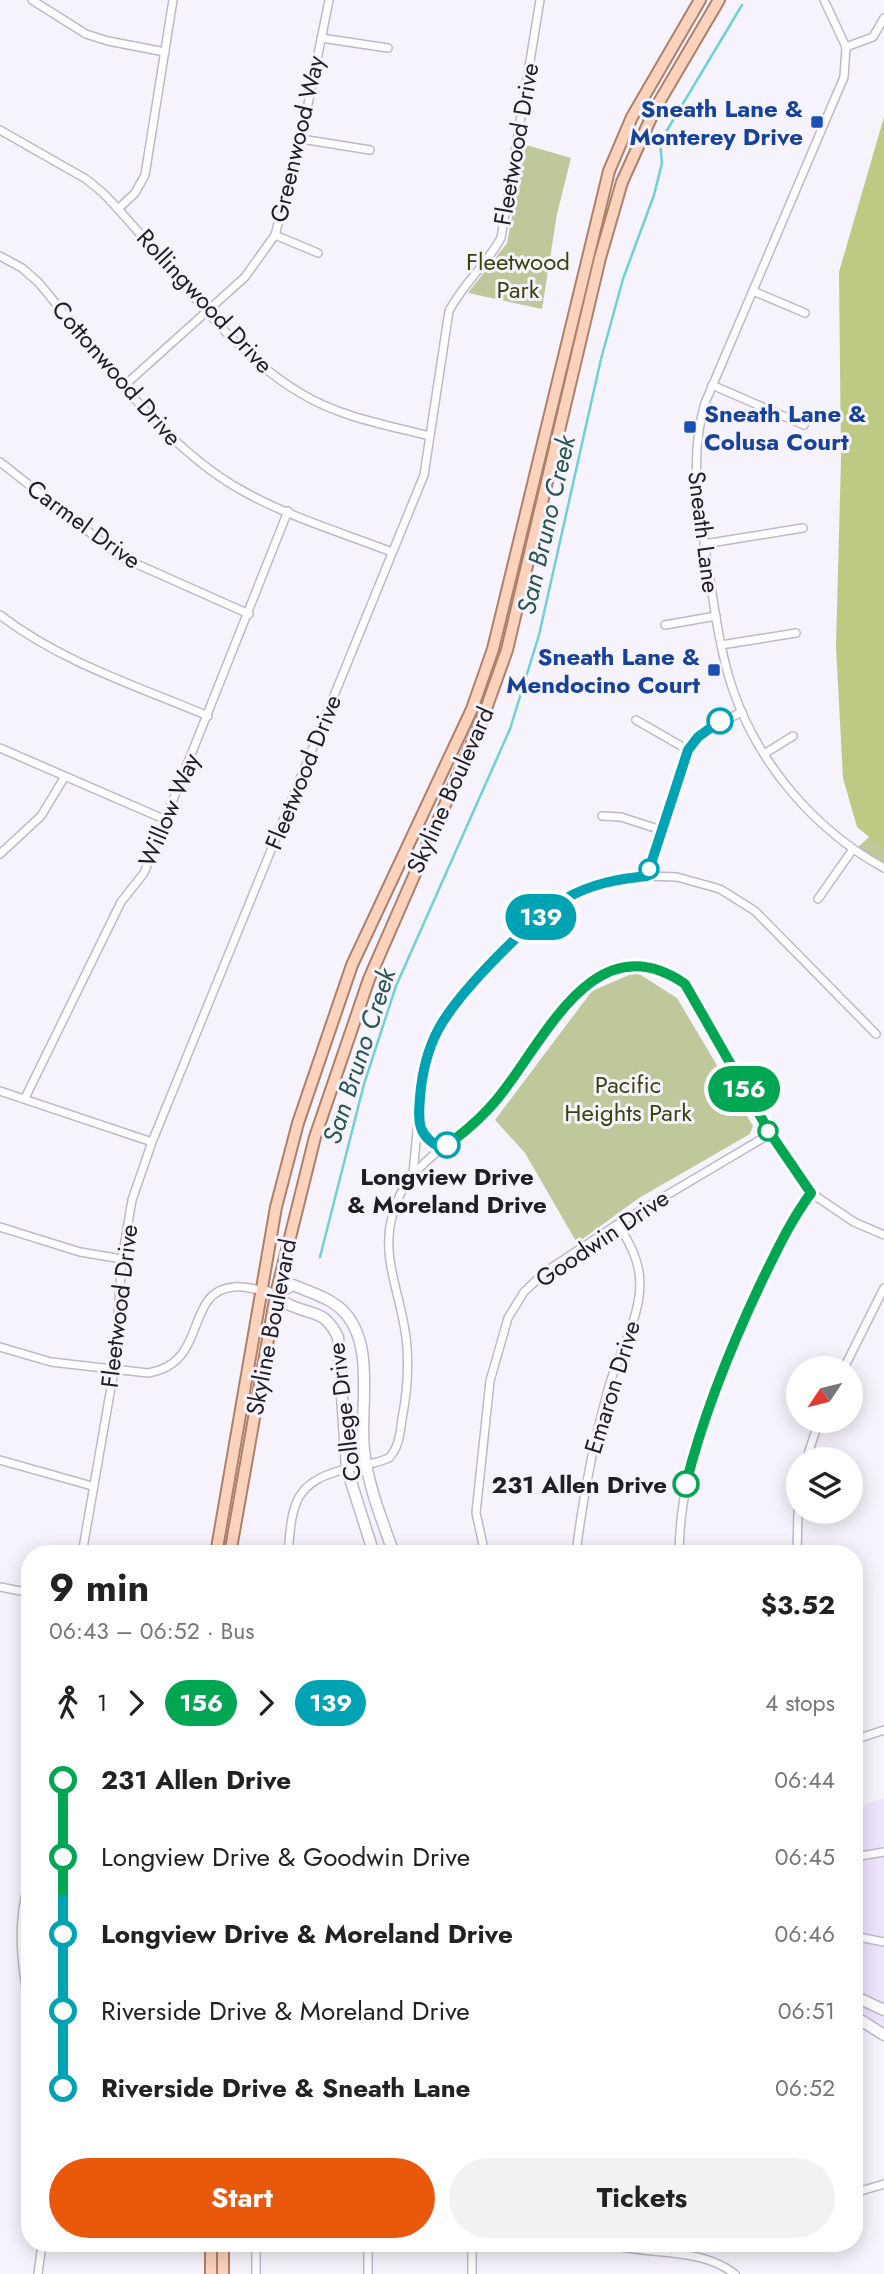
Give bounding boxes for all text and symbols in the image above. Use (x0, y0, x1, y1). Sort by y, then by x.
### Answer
street label: Greenwood Way (261, 52, 333, 226)
street label: Fleetwood Drive (484, 60, 548, 228)
place label: Sneath Lane & Monterey Drive (630, 91, 803, 154)
marker: Sneath Lane & Monterey Drive (809, 114, 825, 130)
street label: Rollingwood Drive (129, 221, 281, 381)
park label: Fleetwood Park (466, 244, 570, 307)
street label: Cottonwood Drive (44, 292, 190, 454)
place label: Sneath Lane & Colusa Court (704, 396, 866, 459)
marker: Sneath Lane & Colusa Court (682, 419, 698, 435)
water label: San Bruno Creek (507, 430, 585, 618)
street label: Sneath Lane (679, 469, 729, 595)
street label: Carmel Drive (20, 471, 148, 577)
place label: Sneath Lane & Mendocino Court (506, 639, 700, 702)
marker: Sneath Lane & Mendocino Court (706, 662, 722, 678)
street label: Fleetwood Drive (256, 689, 350, 855)
street label: Skyline Boulevard (398, 701, 502, 879)
unlabelled marker (707, 708, 733, 734)
street label: Willow Way (129, 747, 209, 872)
unlabelled marker (639, 859, 659, 879)
line badge: 139 (501, 894, 581, 940)
text: 139 (519, 899, 563, 934)
water label: San Bruno Creek (313, 961, 406, 1149)
line badge: 156 (704, 1066, 784, 1112)
park label: Pacific Heights Park (564, 1067, 692, 1130)
text: 156 (722, 1071, 766, 1106)
unlabelled marker (758, 1121, 778, 1141)
marker: Longview Drive & Moreland Drive (434, 1132, 460, 1158)
place label: Longview Drive & Moreland Drive (347, 1159, 547, 1222)
street label: Goodwin Drive (528, 1180, 676, 1296)
street label: Fleetwood Drive (92, 1222, 146, 1390)
street label: Skyline Boulevard (237, 1236, 305, 1418)
street label: Emaron Drive (575, 1316, 649, 1458)
street label: College Drive (318, 1341, 370, 1483)
north arrow (786, 1356, 863, 1433)
map controls (786, 1356, 863, 1524)
button: layers (786, 1447, 863, 1524)
place label: 231 Allen Drive (491, 1467, 667, 1502)
marker: 231 Allen Drive (673, 1471, 699, 1497)
text: 9 min (49, 1560, 149, 1615)
text: $3.52 (761, 1586, 835, 1624)
text: 06:43 – 06:52 · Bus (49, 1614, 255, 1648)
icon: walk (49, 1684, 87, 1722)
icon: forward (117, 1684, 155, 1722)
icon: forward (247, 1684, 285, 1722)
text: 156 (179, 1685, 223, 1720)
text: 139 (309, 1685, 352, 1720)
text: 1 (97, 1686, 107, 1720)
text: 4 stops (765, 1686, 835, 1720)
text: 231 Allen Drive (101, 1761, 291, 1799)
text: 06:44 (774, 1763, 835, 1797)
text: Longview Drive & Goodwin Drive (101, 1838, 470, 1876)
text: 06:45 (775, 1840, 835, 1874)
text: Longview Drive & Moreland Drive (101, 1915, 513, 1953)
text: 06:46 (774, 1917, 835, 1951)
text: Riverside Drive & Moreland Drive (101, 1992, 470, 2030)
text: 06:51 (778, 1994, 835, 2028)
text: Riverside Drive & Sneath Lane (101, 2069, 471, 2107)
text: 06:52 (775, 2071, 835, 2105)
button: Start (49, 2158, 435, 2238)
button: Tickets (449, 2158, 835, 2238)

